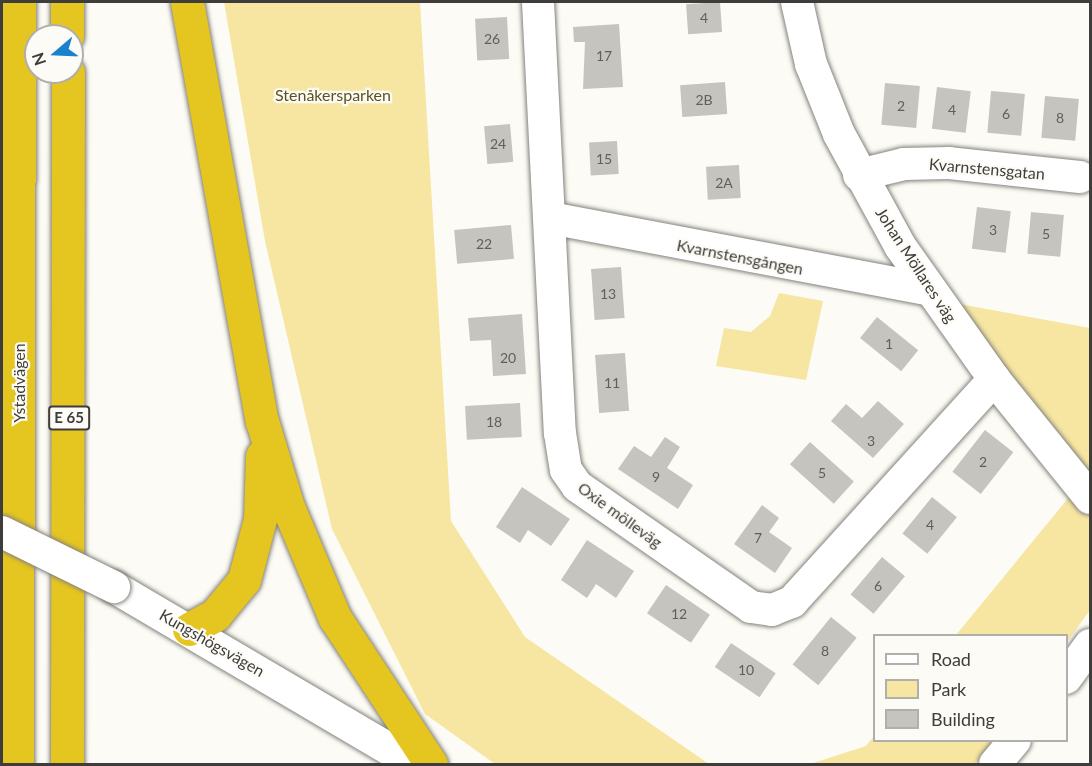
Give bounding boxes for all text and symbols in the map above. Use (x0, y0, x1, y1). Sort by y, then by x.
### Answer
house number: 4 (700, 10, 708, 26)
north arrow (24, 24, 84, 84)
house number: 26 (484, 31, 500, 47)
house number: 17 (596, 48, 612, 64)
text: N (27, 50, 49, 68)
park label: Stenåkersparken (275, 85, 391, 105)
house number: 2B (695, 92, 713, 108)
house number: 2 (897, 98, 905, 114)
house number: 4 (948, 102, 956, 118)
house number: 6 (1002, 106, 1010, 122)
house number: 8 (1056, 110, 1064, 126)
house number: 24 (490, 136, 506, 152)
house number: 15 (596, 151, 612, 167)
street label: Kvarnstensgatan (928, 154, 1046, 184)
house number: 2A (715, 175, 733, 191)
street label: Johan Möllares väg (871, 204, 961, 326)
house number: 3 (989, 222, 997, 238)
house number: 5 (1042, 226, 1050, 242)
street label: Kvarnstensgången (675, 235, 805, 279)
house number: 22 (476, 236, 492, 252)
house number: 13 (600, 286, 616, 302)
house number: 1 (885, 336, 893, 352)
street label: Ystadvägen (9, 343, 29, 423)
house number: 20 (500, 350, 516, 366)
house number: 11 (604, 375, 620, 391)
road number: E 65 (48, 406, 90, 430)
house number: 18 (486, 414, 502, 430)
house number: 3 (867, 433, 875, 449)
house number: 2 (979, 454, 987, 470)
house number: 5 (818, 465, 826, 481)
house number: 9 (652, 469, 660, 485)
street label: Oxie mölleväg (574, 478, 666, 552)
house number: 4 (926, 517, 934, 533)
house number: 7 (754, 530, 762, 546)
house number: 6 (874, 578, 882, 594)
street label: Kungshögsvägen (156, 605, 268, 681)
house number: 12 (671, 606, 687, 622)
legend (873, 634, 1068, 742)
house number: 8 (821, 643, 829, 659)
text: Road (931, 648, 971, 670)
house number: 10 (738, 662, 754, 678)
text: Park (931, 678, 966, 700)
text: Building (931, 708, 995, 730)

